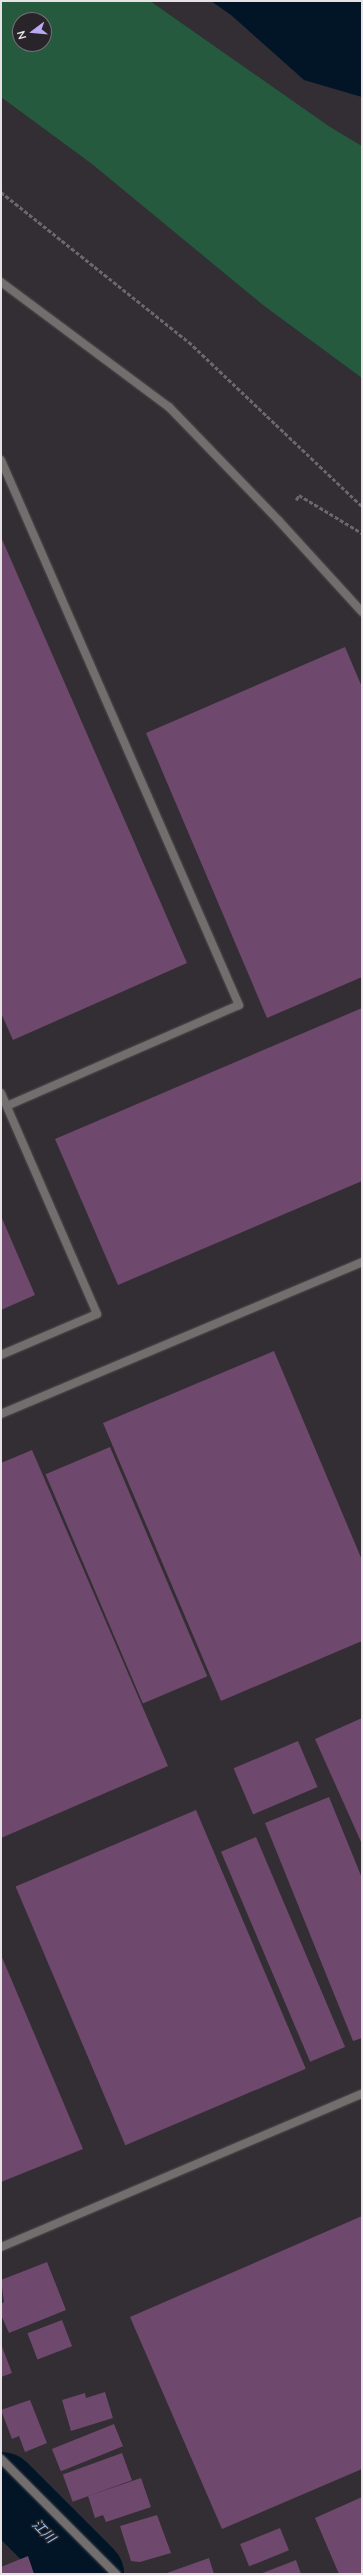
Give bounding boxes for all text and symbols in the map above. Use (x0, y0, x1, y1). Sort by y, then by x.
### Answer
north arrow (12, 12, 52, 52)
text: N (14, 29, 29, 41)
water label: 江川 (29, 2516, 59, 2546)

